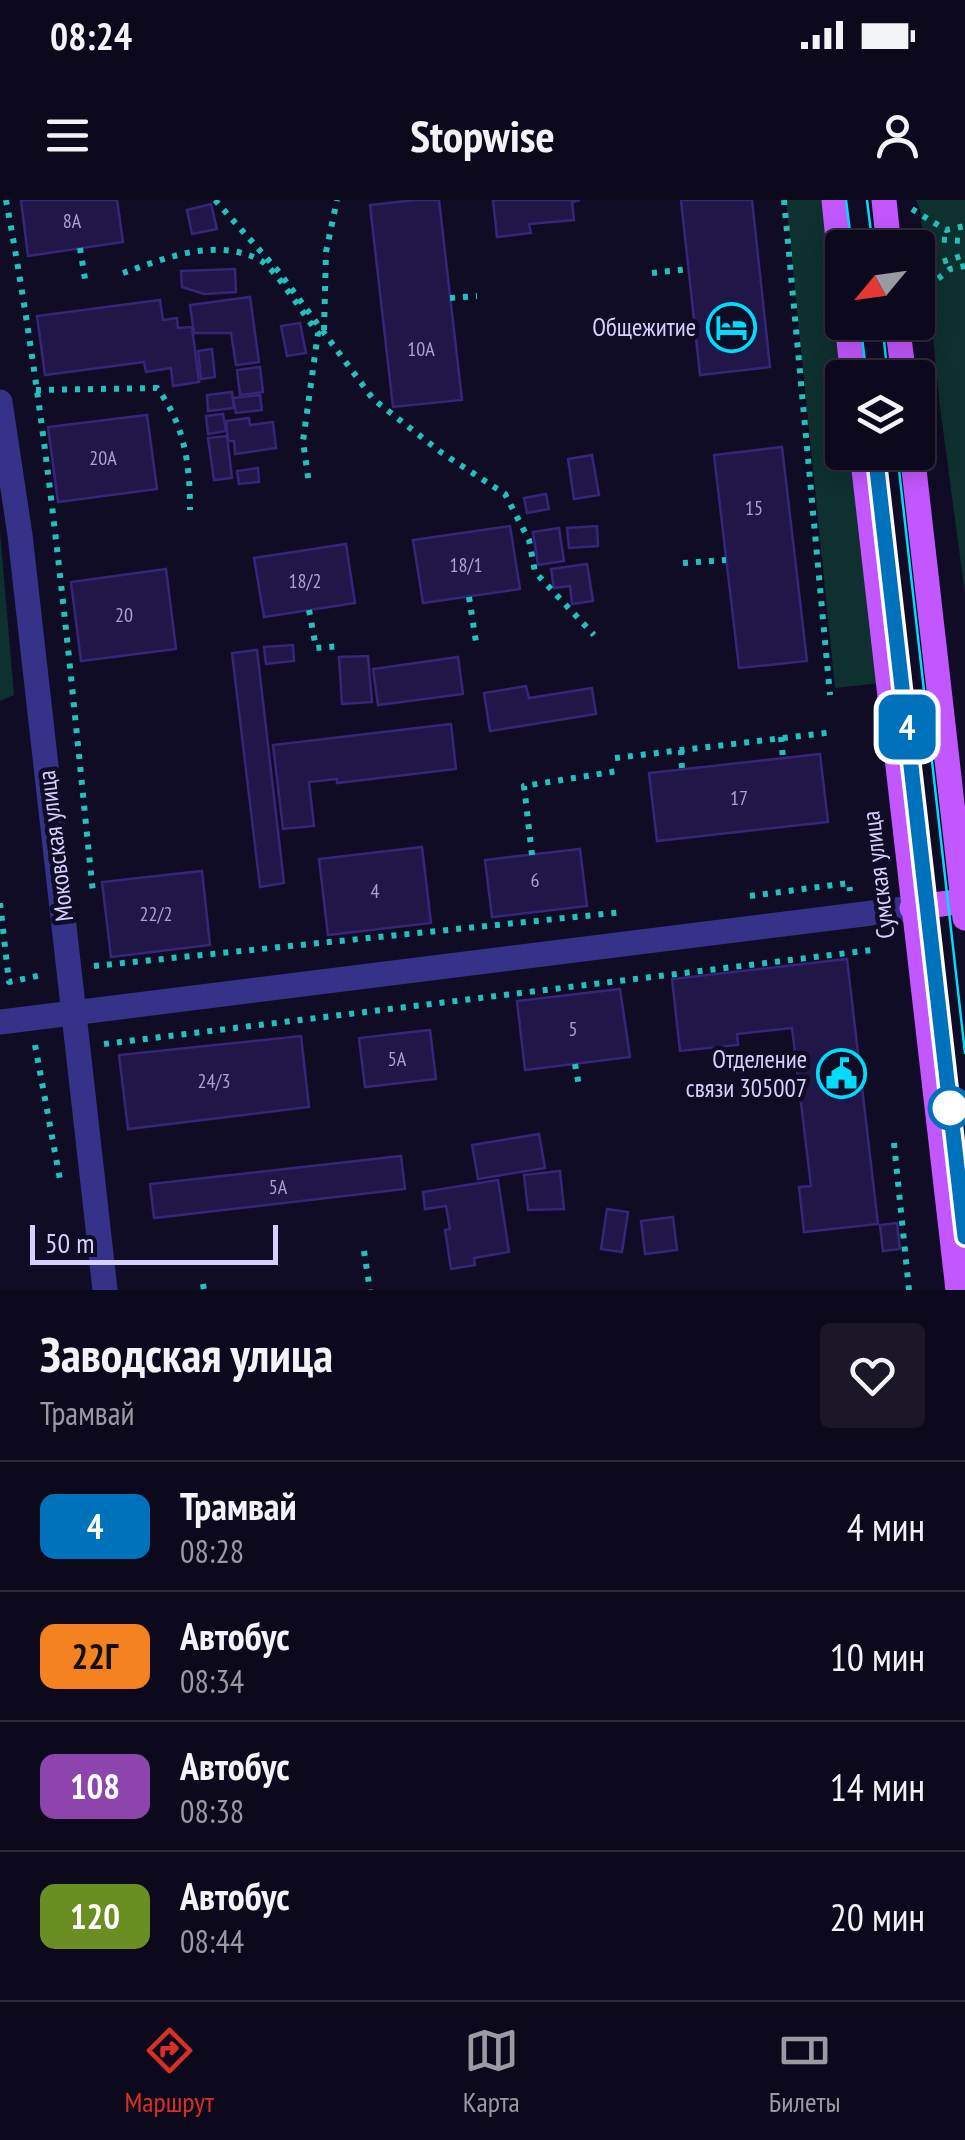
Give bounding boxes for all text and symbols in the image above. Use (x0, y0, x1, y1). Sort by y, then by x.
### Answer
text: 08:24 (50, 11, 132, 60)
text: Stopwise (410, 106, 555, 164)
icon: menu (40, 108, 95, 163)
icon: person (870, 108, 925, 163)
house number: 8А (63, 208, 82, 234)
north arrow (825, 230, 935, 340)
map controls (825, 230, 935, 470)
hotel icon: Общежитие (705, 301, 757, 353)
place label: Общежитие (592, 311, 696, 343)
house number: 10А (407, 336, 435, 362)
button: layers (825, 360, 935, 470)
house number: 20А (89, 445, 117, 471)
house number: 15 (745, 495, 763, 521)
house number: 18/1 (450, 552, 482, 578)
house number: 18/2 (289, 568, 321, 594)
house number: 20 (115, 602, 133, 628)
line badge: 4 (874, 694, 940, 760)
text: 4 (899, 704, 915, 750)
street label: Моковская улица (30, 769, 80, 923)
house number: 17 (730, 785, 748, 811)
street label: Сумская улица (854, 809, 902, 941)
house number: 6 (531, 867, 540, 893)
house number: 4 (371, 878, 380, 904)
house number: 22/2 (140, 901, 172, 927)
house number: 5 (569, 1016, 578, 1042)
place label: Отделение связи 305007 (686, 1043, 807, 1104)
house number: 5А (388, 1046, 407, 1072)
public building icon: Отделение связи 305007 (816, 1047, 868, 1099)
house number: 24/3 (198, 1068, 230, 1094)
unlabelled marker (929, 1087, 965, 1129)
house number: 5А (269, 1174, 288, 1200)
scale bar (30, 1220, 278, 1264)
text: 50 m (45, 1224, 94, 1261)
text: Заводская улица (40, 1323, 333, 1385)
button: heart (820, 1323, 925, 1428)
text: Трамвай (40, 1392, 135, 1434)
text: Трамвай (180, 1481, 297, 1530)
text: 4 мин (847, 1502, 925, 1551)
text: 4 (87, 1503, 103, 1549)
text: 08:28 (180, 1530, 244, 1572)
text: Автобус (180, 1611, 290, 1660)
text: 10 мин (830, 1632, 925, 1681)
text: 22Г (72, 1633, 118, 1679)
text: 08:34 (180, 1660, 244, 1702)
text: Автобус (180, 1741, 290, 1790)
text: 14 мин (830, 1762, 925, 1811)
text: 108 (70, 1763, 120, 1809)
text: 08:38 (180, 1790, 244, 1832)
text: Автобус (180, 1871, 290, 1920)
text: 20 мин (830, 1892, 925, 1941)
text: 120 (70, 1893, 120, 1939)
text: 08:44 (180, 1920, 244, 1962)
tab: Маршрут (124, 2023, 214, 2120)
tab: Карта (463, 2023, 520, 2120)
tab: Билеты (769, 2023, 841, 2120)

